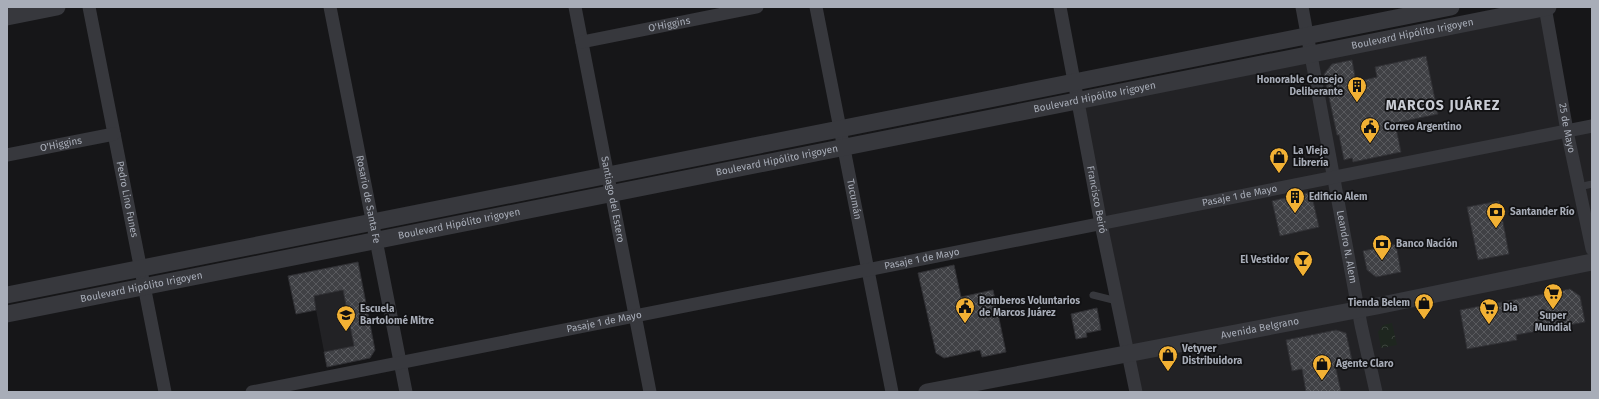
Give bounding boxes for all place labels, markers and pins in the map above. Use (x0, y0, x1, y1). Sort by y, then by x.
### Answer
place label: Honorable Consejo Deliberante (1257, 74, 1343, 98)
building icon: Honorable Consejo Deliberante (1346, 75, 1368, 103)
public building icon: Correo Argentino (1359, 116, 1381, 144)
place label: Correo Argentino (1384, 121, 1462, 133)
place label: La Vieja Librería (1293, 145, 1329, 169)
shop icon: La Vieja Librería (1268, 146, 1290, 174)
building icon: Edificio Alem (1284, 186, 1306, 214)
place label: Edificio Alem (1309, 191, 1367, 203)
bank icon: Santander Río (1485, 201, 1507, 229)
place label: Santander Río (1510, 205, 1575, 218)
bank icon: Banco Nación (1371, 233, 1393, 261)
place label: Banco Nación (1396, 237, 1458, 250)
bar icon: El Vestidor (1292, 249, 1314, 277)
place label: El Vestidor (1240, 254, 1290, 266)
supermarket icon: Super Mundial (1542, 282, 1564, 310)
shop icon: Tienda Belem (1413, 292, 1435, 320)
place label: Bomberos Voluntarios de Marcos Juárez (979, 295, 1080, 319)
public building icon: Bomberos Voluntarios de Marcos Juárez (954, 296, 976, 324)
place label: Tienda Belem (1348, 297, 1410, 309)
supermarket icon: Dia (1478, 297, 1500, 325)
place label: Dia (1503, 302, 1518, 314)
place label: Escuela Bartolomé Mitre (360, 303, 435, 327)
school or university icon: Escuela Bartolomé Mitre (335, 304, 357, 332)
place label: Super Mundial (1535, 310, 1571, 334)
place label: Vetyver Distribuidora (1181, 343, 1243, 367)
shop icon: Vetyver Distribuidora (1157, 344, 1179, 372)
shop icon: Agente Claro (1311, 353, 1333, 381)
place label: Agente Claro (1335, 358, 1394, 370)

